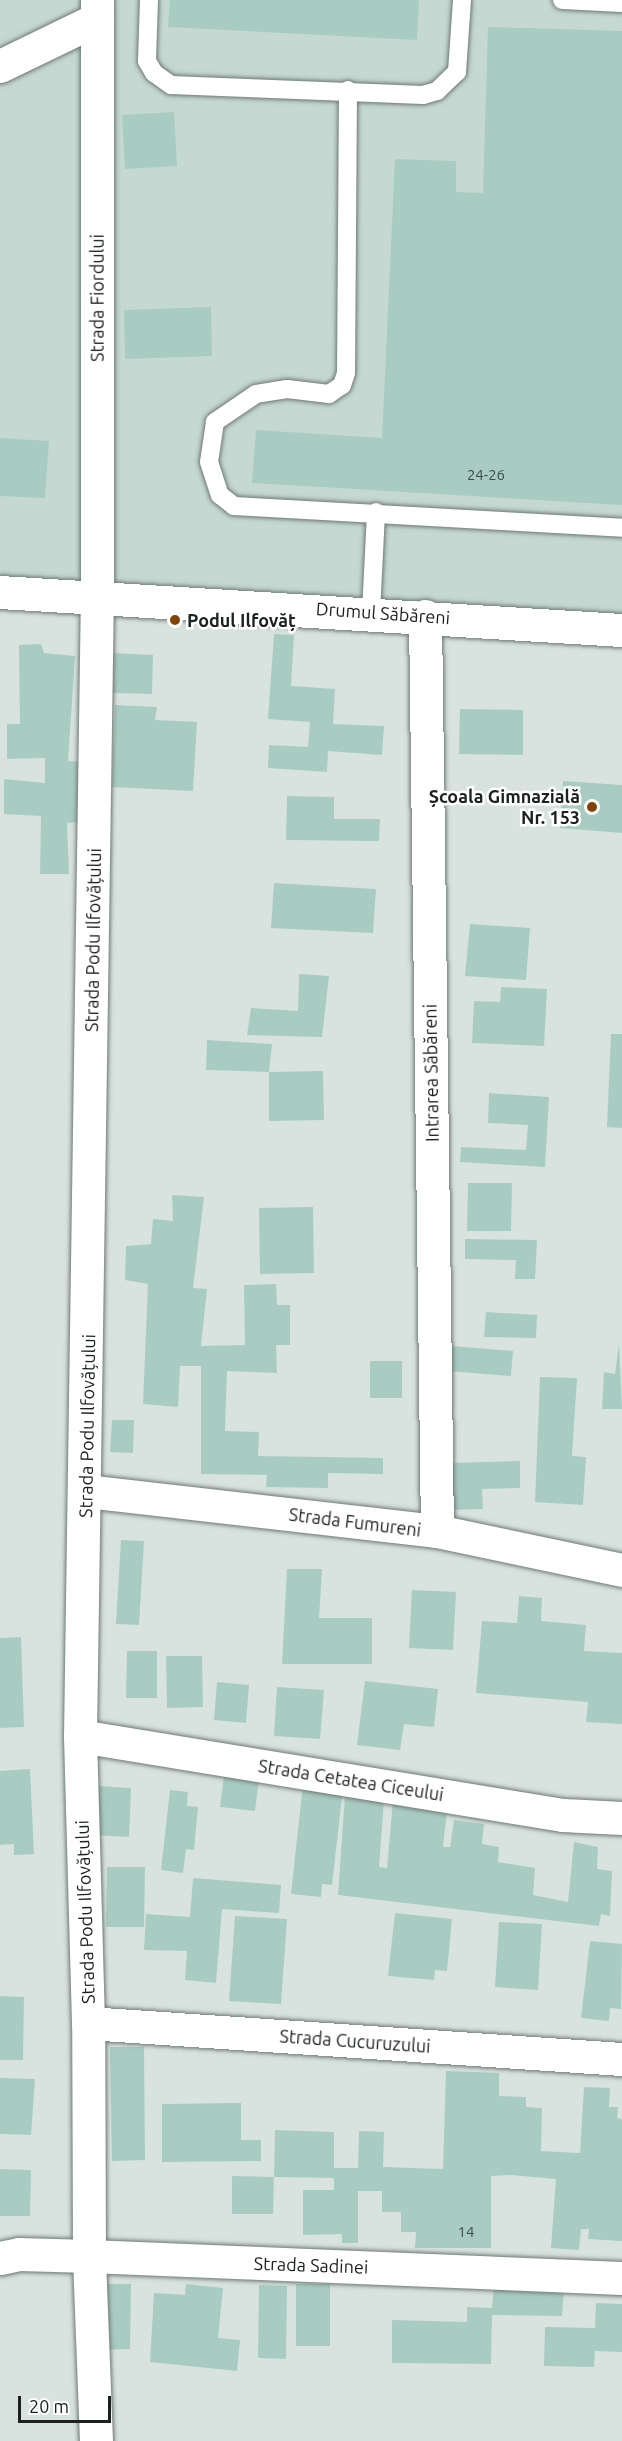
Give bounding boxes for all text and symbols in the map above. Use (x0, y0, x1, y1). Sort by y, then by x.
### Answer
street label: Strada Fiordului (86, 234, 108, 362)
house number: 24-26 (467, 466, 505, 484)
street label: Drumul Săbăreni (315, 598, 451, 628)
place label: Podul Ilfovăț (187, 609, 296, 631)
marker: Podul Ilfovăț (168, 613, 182, 627)
place label: Școala Gimnazială Nr. 153 (429, 786, 580, 828)
marker: Școala Gimnazială Nr. 153 (585, 800, 599, 814)
street label: Strada Podu Ilfovățului (81, 848, 105, 1032)
street label: Intrarea Săbăreni (419, 1004, 443, 1142)
street label: Strada Podu Ilfovățului (75, 1334, 99, 1518)
street label: Strada Fumureni (288, 1503, 422, 1541)
street label: Strada Cetatea Ciceului (257, 1755, 445, 1805)
street label: Strada Podu Ilfovățului (71, 1820, 99, 2004)
street label: Strada Cucuruzului (279, 2025, 431, 2057)
house number: 14 (458, 2223, 474, 2241)
street label: Strada Sadinei (253, 2252, 369, 2278)
scale bar (21, 2384, 114, 2422)
text: 20 m (29, 2396, 69, 2416)

